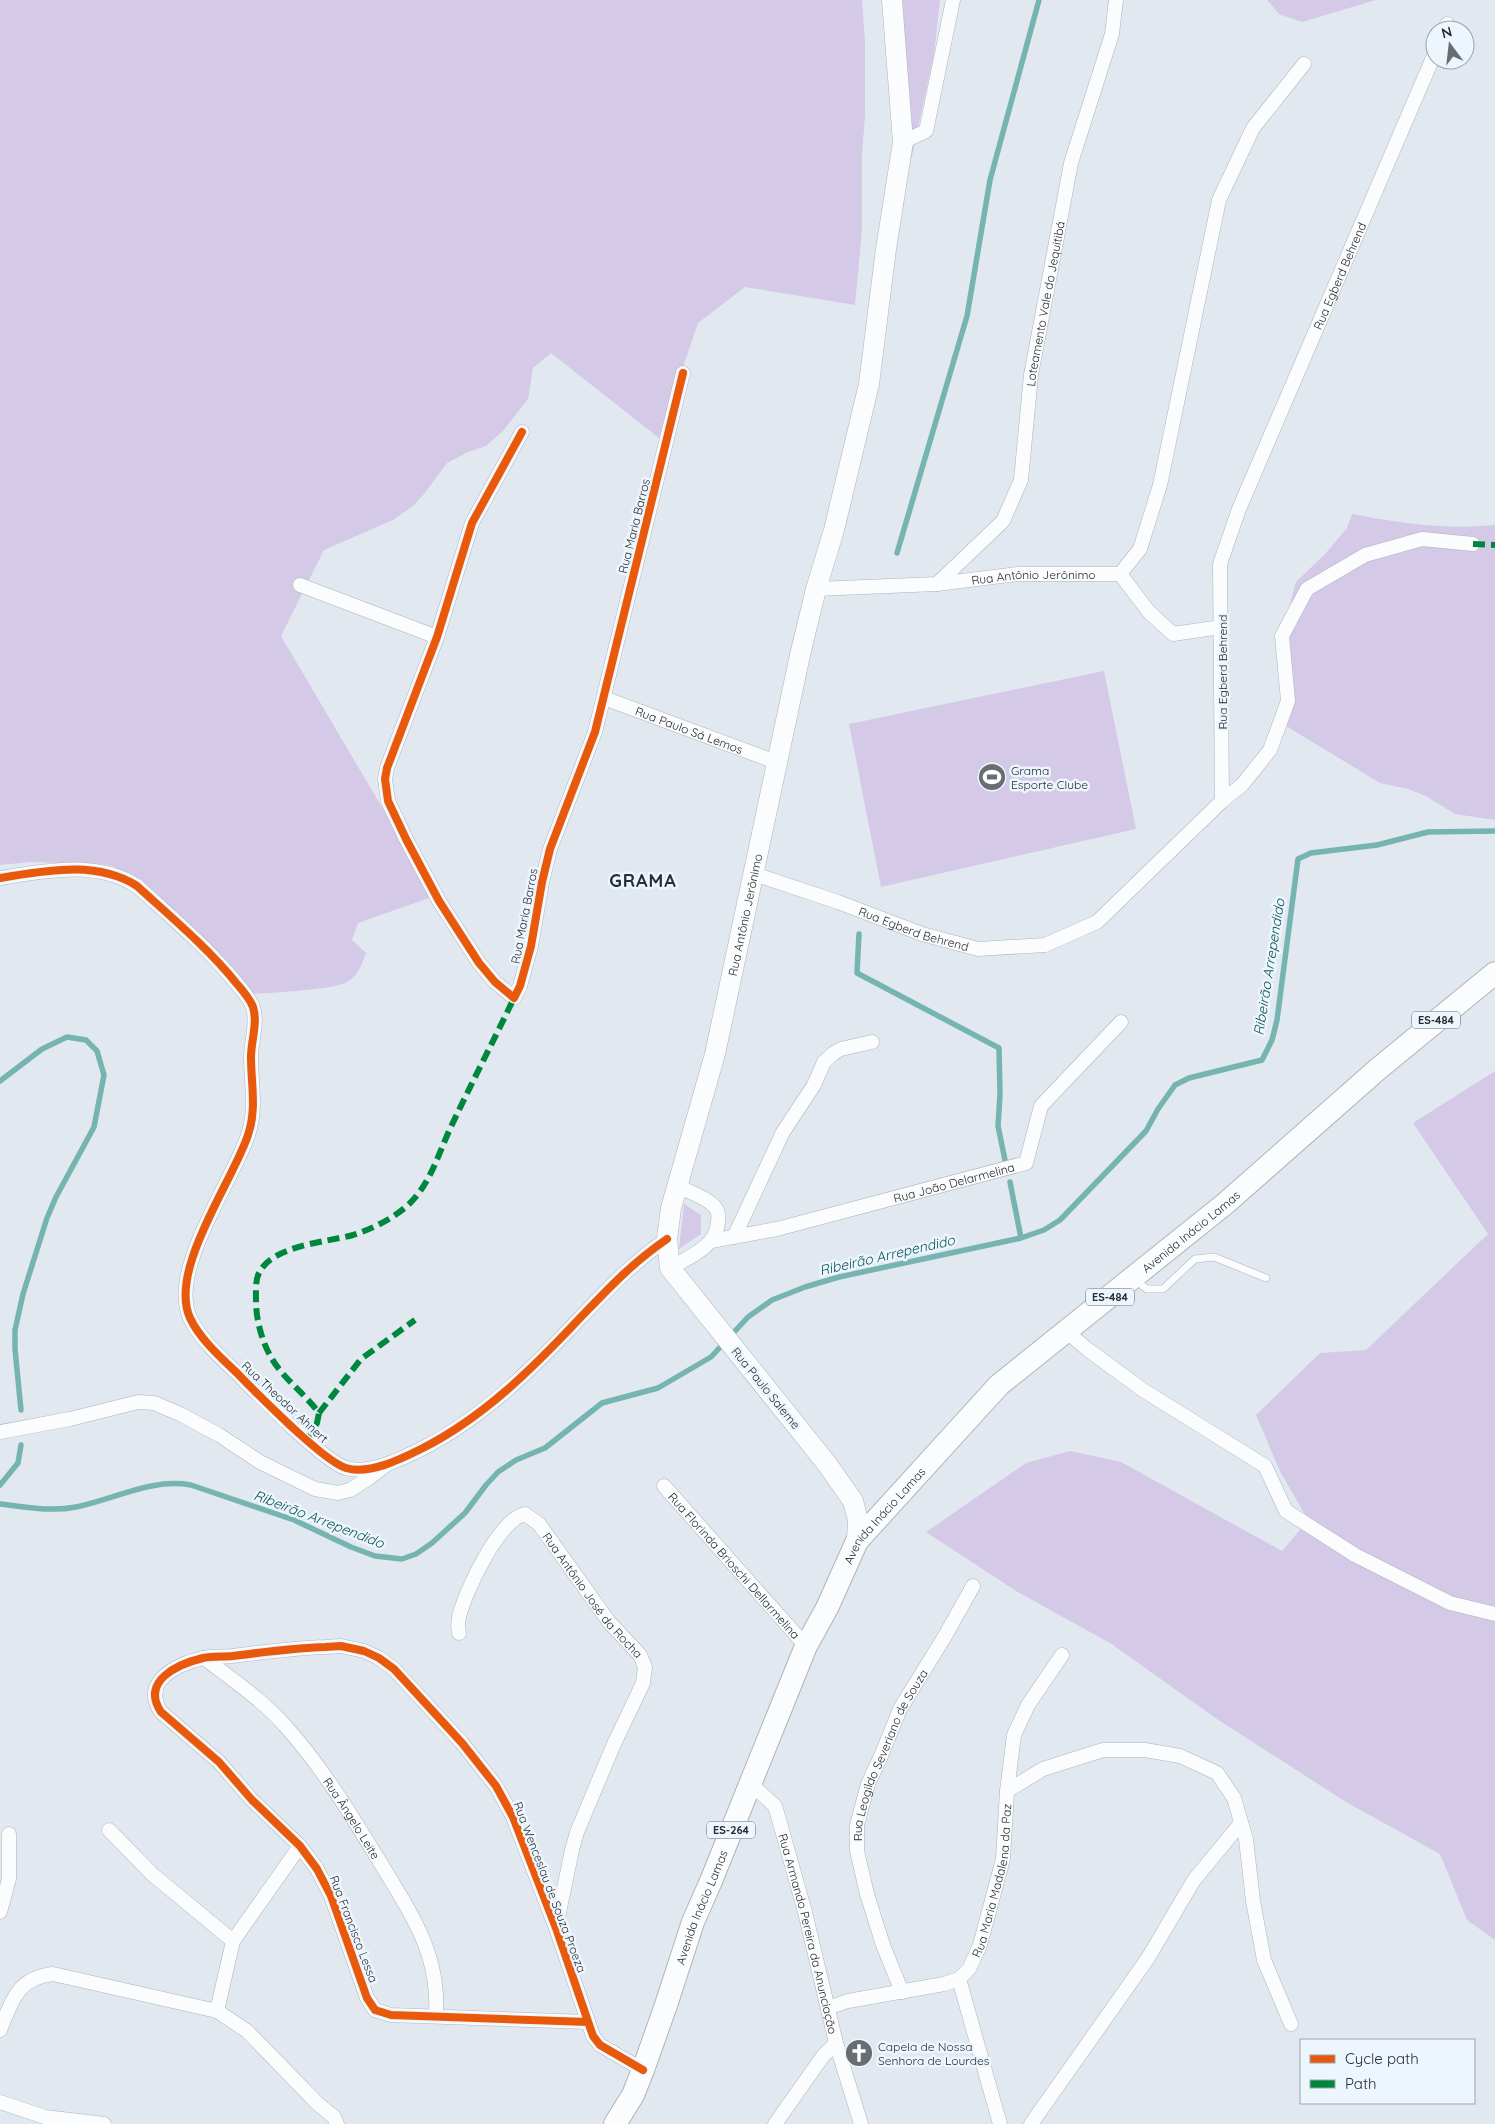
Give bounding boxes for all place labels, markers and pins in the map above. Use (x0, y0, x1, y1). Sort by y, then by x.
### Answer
sports icon: Grama Esporte Clube (977, 762, 1007, 792)
place label: Grama Esporte Clube (1011, 763, 1088, 792)
church icon: Capela de Nossa Senhora de Lourdes (844, 2038, 874, 2068)
place label: Capela de Nossa Senhora de Lourdes (878, 2039, 990, 2068)

